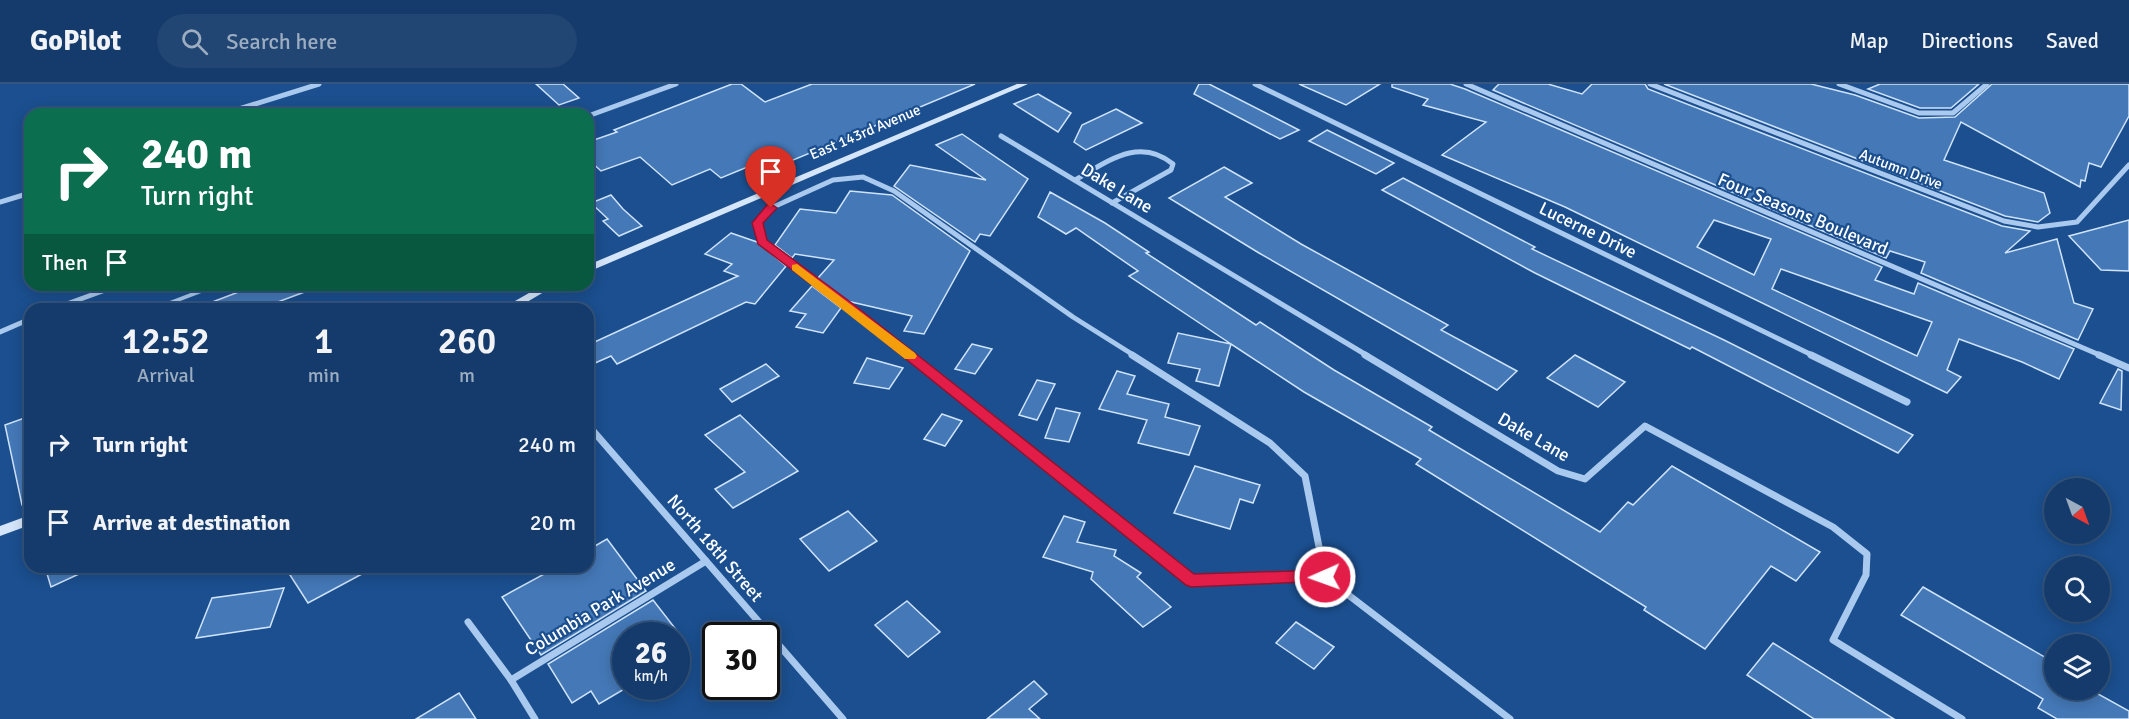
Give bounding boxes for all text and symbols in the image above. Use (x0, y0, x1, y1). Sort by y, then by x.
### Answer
search box (157, 14, 577, 68)
text: GoPilot (30, 24, 121, 58)
icon: search (178, 25, 211, 58)
text: Search here (226, 28, 337, 55)
text: Map (1850, 28, 1888, 54)
text: Directions (1921, 28, 2013, 54)
text: Saved (2046, 28, 2099, 54)
street label: East 143rd Avenue (807, 100, 923, 164)
text: 240 m (141, 129, 252, 180)
icon: right (42, 132, 120, 210)
street label: Autumn Drive (1857, 145, 1945, 193)
pin (745, 146, 796, 208)
icon: arrive (754, 155, 787, 188)
street label: Dake Lane (1077, 158, 1157, 218)
street label: Four Seasons Boulevard (1714, 168, 1892, 260)
text: Turn right (141, 180, 254, 213)
street label: Lucerne Drive (1536, 197, 1640, 263)
icon: arrive (100, 246, 133, 279)
text: Then (42, 249, 88, 276)
text: 12:52 (122, 319, 210, 364)
text: 1 (314, 319, 334, 364)
text: 260 (438, 319, 496, 364)
text: Arrival (137, 363, 195, 388)
text: min (308, 363, 340, 388)
text: m (459, 363, 475, 388)
street label: Dake Lane (1494, 408, 1574, 466)
icon: right (42, 428, 75, 461)
text: Turn right (93, 431, 188, 458)
text: 240 m (518, 431, 576, 458)
north arrow (2044, 478, 2110, 544)
map controls (2044, 478, 2110, 700)
street label: North 18th Street (662, 490, 768, 606)
icon: arrive (42, 506, 75, 539)
text: Arrive at destination (93, 509, 290, 536)
text: 20 m (530, 509, 576, 536)
position arrow (1293, 545, 1357, 609)
street label: Columbia Park Avenue (521, 553, 679, 661)
button: search (2044, 556, 2110, 622)
speed limit sign: 30 (702, 622, 780, 700)
button: layers (2044, 634, 2110, 700)
text: 26 (635, 635, 667, 672)
text: km/h (634, 667, 668, 685)

